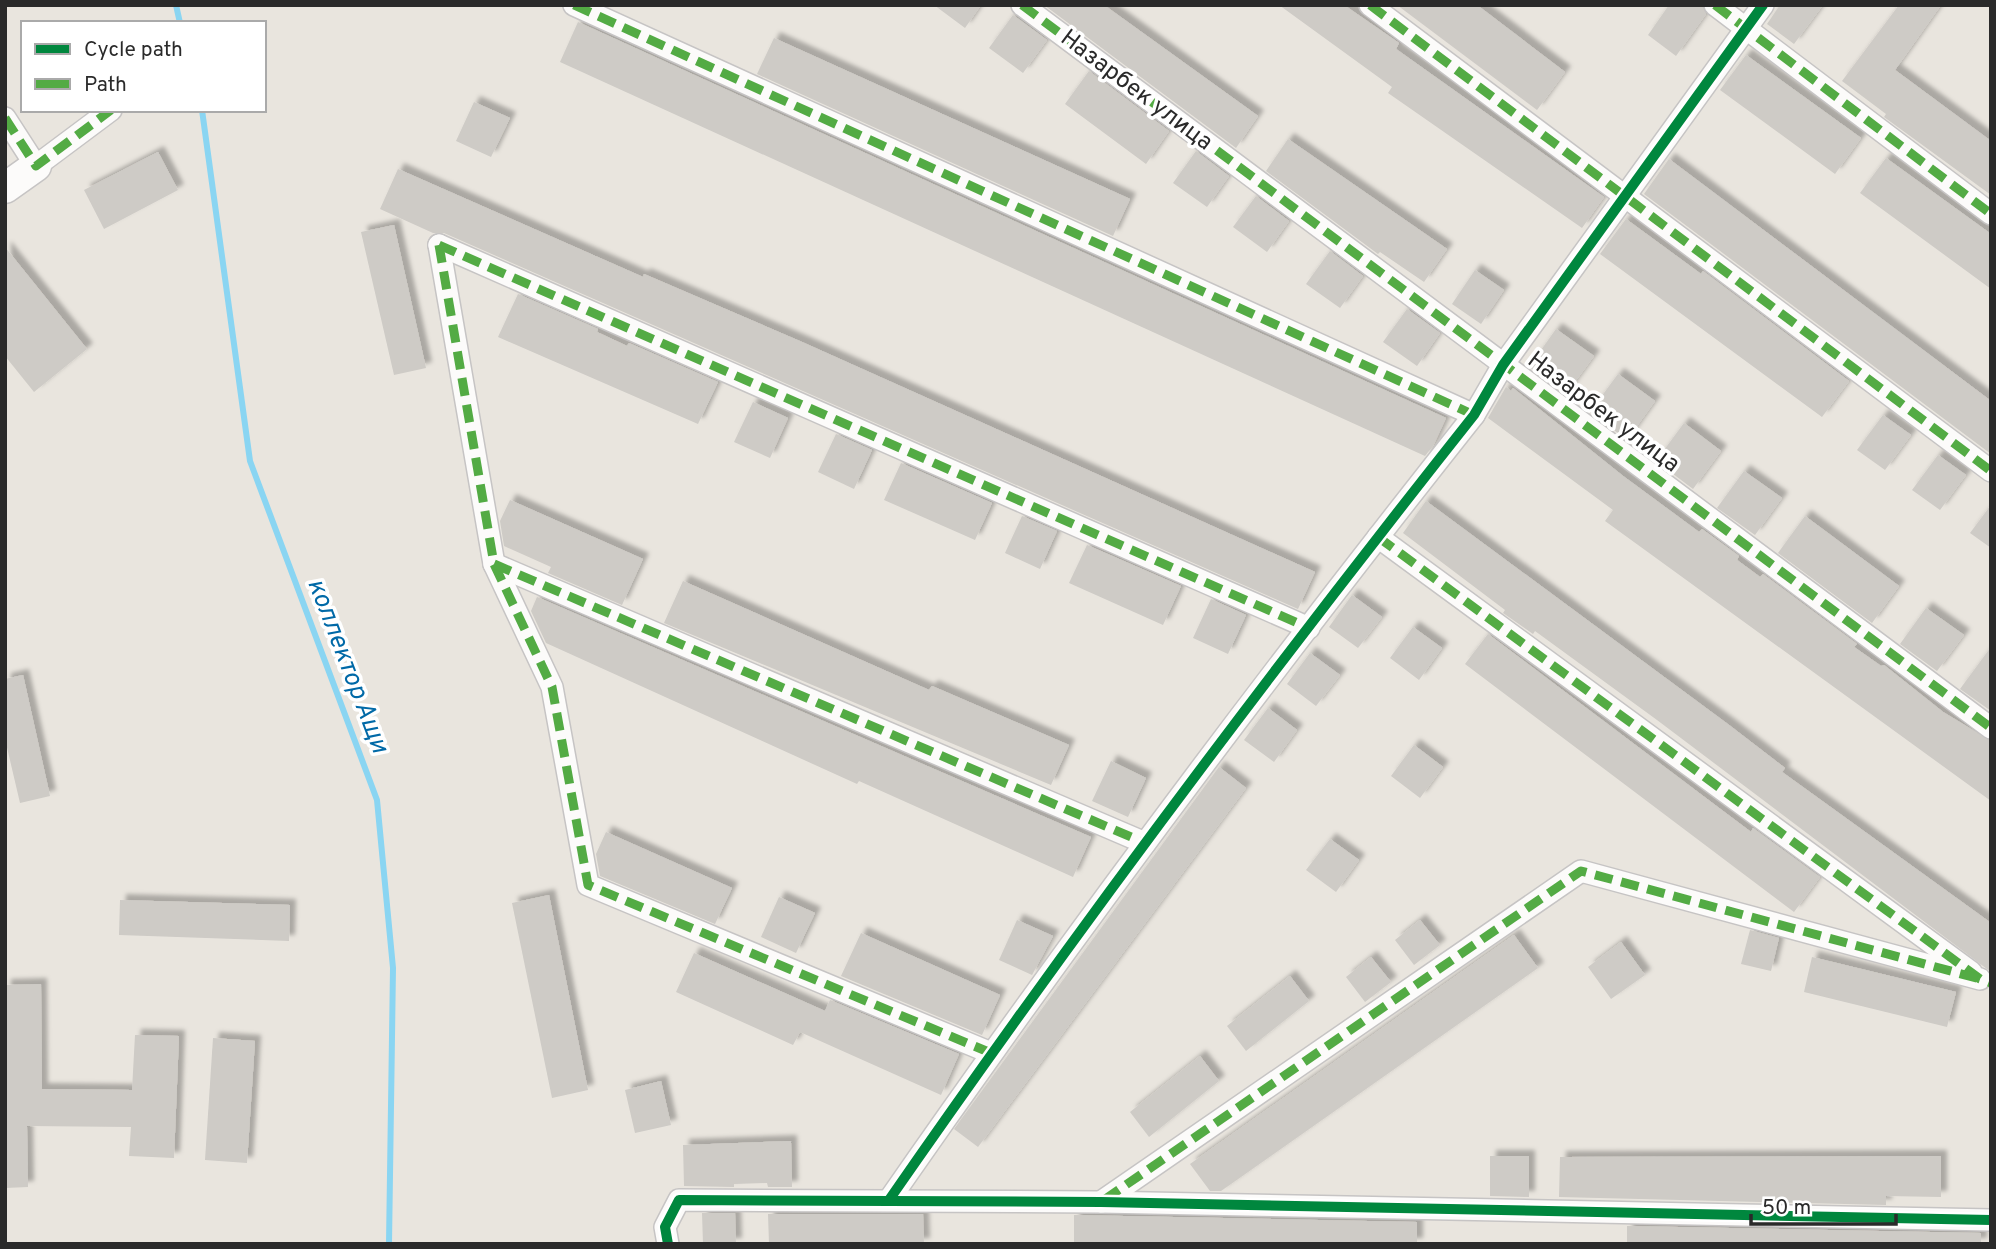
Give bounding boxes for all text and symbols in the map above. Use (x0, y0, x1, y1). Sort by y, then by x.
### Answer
legend (21, 21, 266, 112)
street label: Назарбек улица (1054, 24, 1218, 158)
text: Cycle path (84, 37, 183, 64)
text: Path (84, 72, 127, 99)
street label: Назарбек улица (1521, 346, 1685, 480)
water label: коллектор Ащи (299, 574, 396, 759)
scale bar (1751, 1182, 1896, 1226)
text: 50 m (1762, 1195, 1811, 1222)

